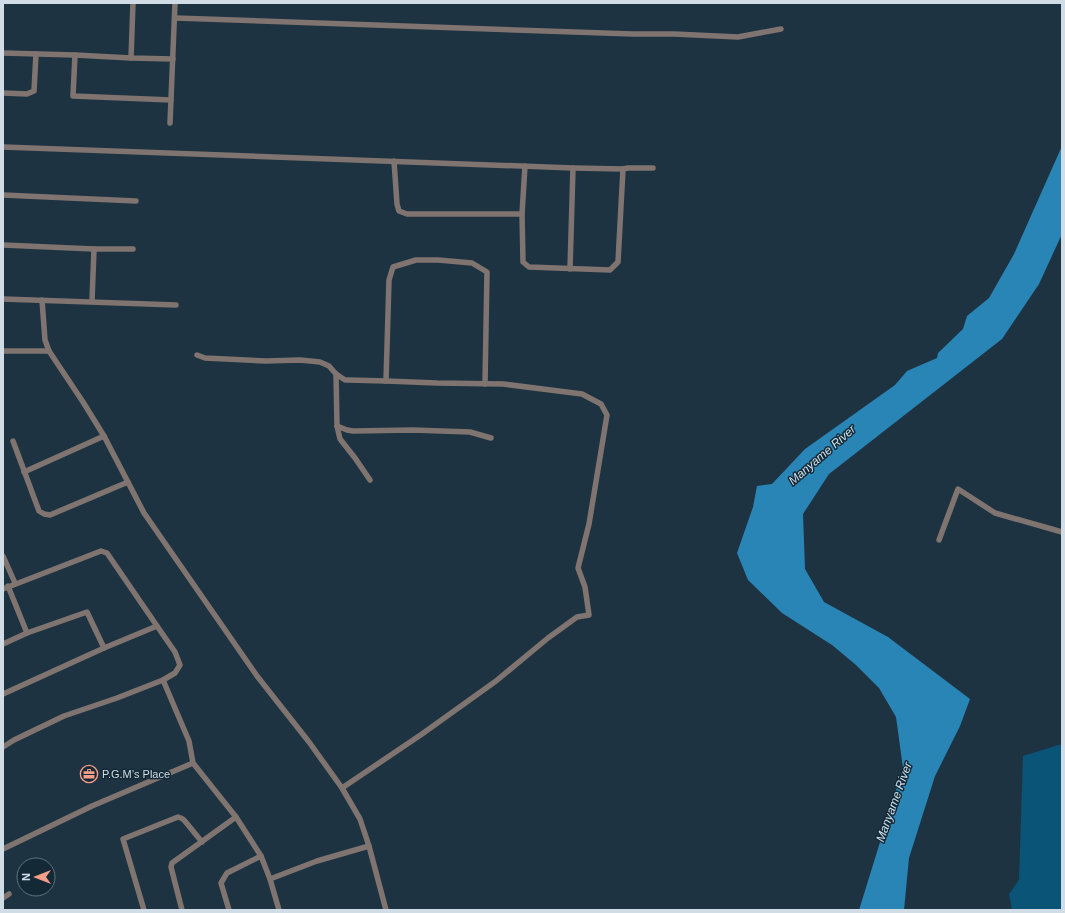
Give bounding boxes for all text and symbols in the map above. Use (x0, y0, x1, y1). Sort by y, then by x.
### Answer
water label: Manyame River (786, 421, 859, 488)
water label: Manyame River (873, 759, 915, 844)
office icon: P.G.M’s Place (79, 764, 99, 784)
place label: P.G.M’s Place (102, 768, 170, 780)
north arrow (16, 857, 56, 897)
text: N (20, 873, 32, 881)

